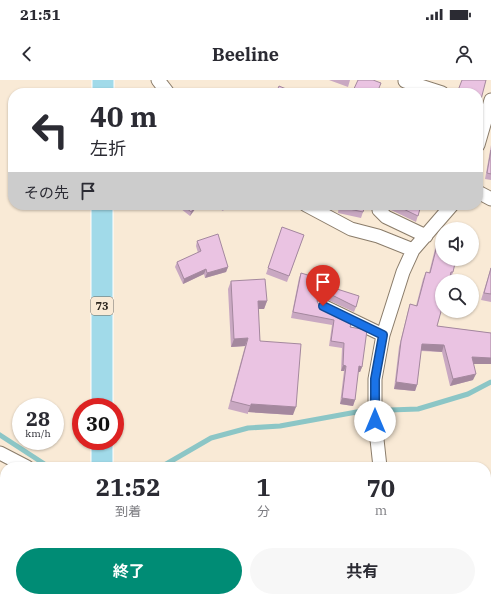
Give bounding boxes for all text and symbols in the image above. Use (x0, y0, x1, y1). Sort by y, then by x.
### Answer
text: 21:51 (20, 5, 61, 24)
icon: back (16, 43, 38, 65)
text: Beeline (212, 43, 279, 66)
icon: person (453, 43, 475, 65)
text: 40 m (90, 98, 157, 135)
icon: left (24, 104, 76, 156)
text: 左折 (90, 137, 126, 160)
icon: arrive (77, 180, 99, 202)
text: その先 (24, 183, 69, 202)
map controls (435, 222, 479, 318)
button: sound (435, 222, 479, 266)
pin (306, 265, 340, 306)
icon: arrive (312, 271, 334, 293)
button: search (435, 274, 479, 318)
road number: 73 (91, 297, 113, 315)
speed limit sign: 30 (72, 398, 124, 450)
position arrow (354, 400, 396, 442)
text: 28 (26, 405, 50, 432)
text: km/h (25, 427, 51, 440)
text: 21:52 (96, 471, 161, 503)
text: 1 (256, 471, 271, 503)
text: 70 (366, 472, 395, 504)
text: m (375, 502, 387, 519)
text: 到着 (115, 503, 141, 520)
text: 分 (257, 503, 270, 520)
button: 終了 (16, 548, 242, 594)
button: 共有 (250, 548, 475, 594)

